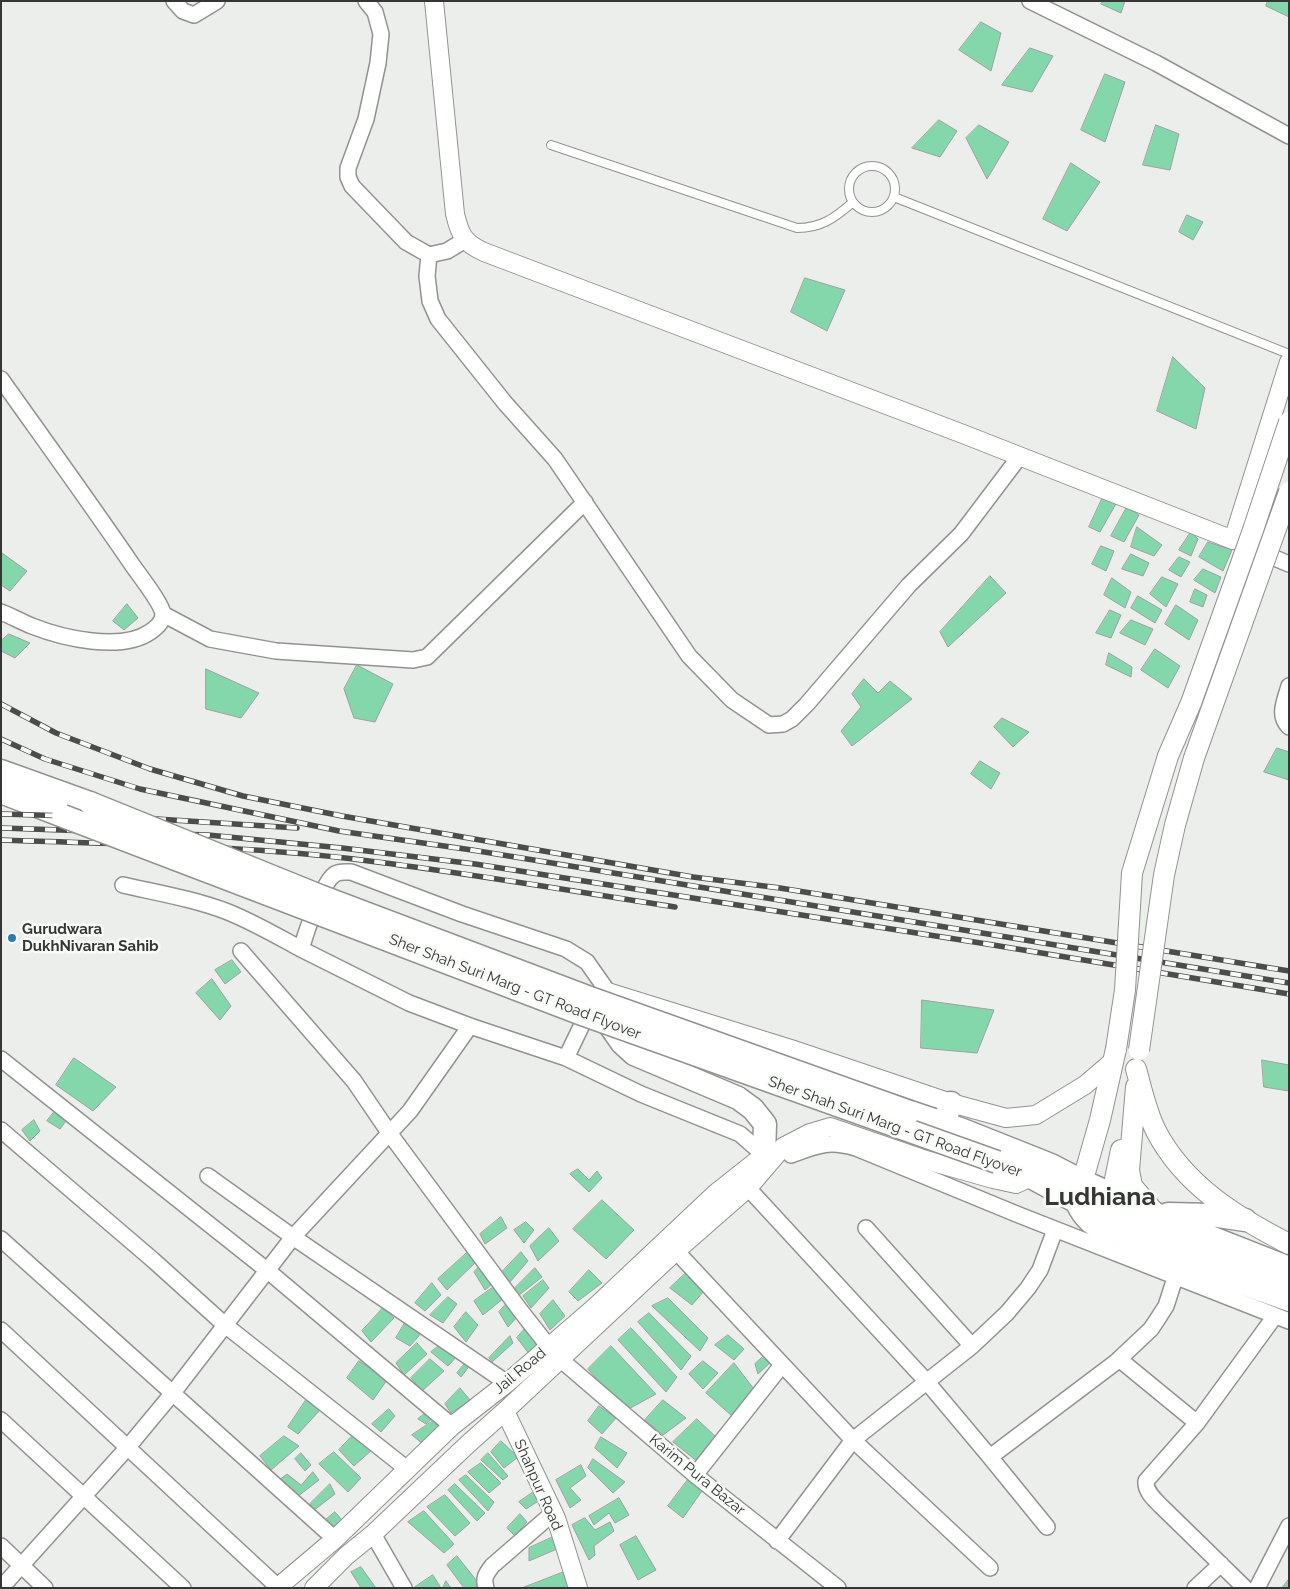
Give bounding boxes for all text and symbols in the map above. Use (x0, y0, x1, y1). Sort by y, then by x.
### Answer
place label: Gurudwara DukhNivaran Sahib (22, 920, 159, 955)
street label: Sher Shah Suri Marg - GT Road Flyover (386, 930, 644, 1044)
marker: Gurudwara DukhNivaran Sahib (6, 932, 18, 944)
street label: Sher Shah Suri Marg - GT Road Flyover (766, 1073, 1024, 1181)
district label: Ludhiana (1044, 1182, 1156, 1212)
street label: Jail Road (490, 1344, 550, 1398)
street label: Karim Pura Bazar (645, 1431, 749, 1519)
street label: Shahpur Road (510, 1437, 566, 1533)

